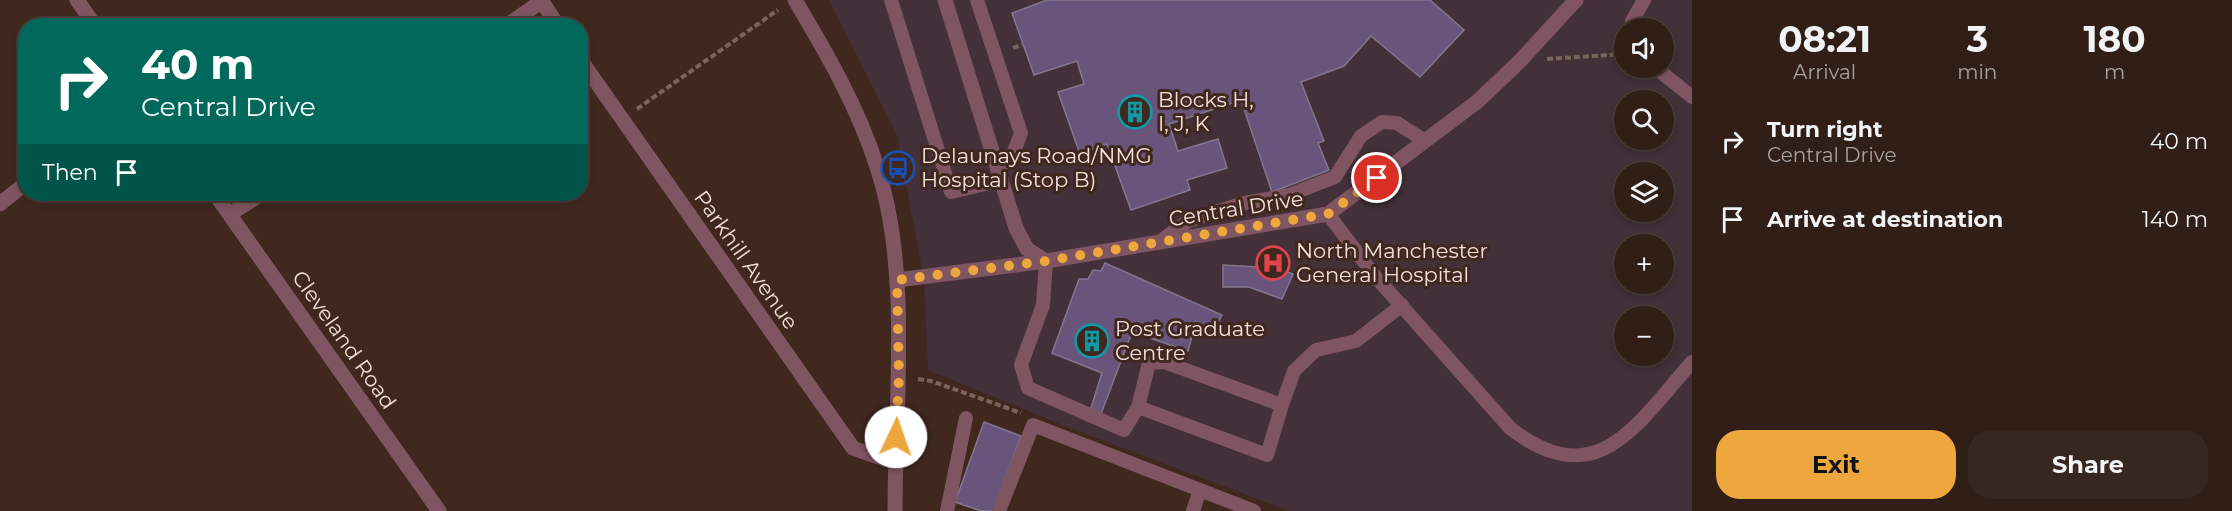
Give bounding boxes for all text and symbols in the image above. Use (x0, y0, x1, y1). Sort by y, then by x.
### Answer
text: 08:21 (1778, 17, 1871, 61)
text: 3 (1967, 17, 1988, 61)
text: 180 (2084, 17, 2146, 61)
map controls (1614, 18, 1674, 366)
button: sound (1614, 18, 1674, 78)
text: 40 m (141, 38, 254, 90)
icon: right (42, 42, 120, 120)
text: Arrival (1793, 60, 1856, 84)
text: min (1957, 60, 1997, 84)
text: m (2104, 60, 2125, 84)
place label: Blocks H, I, J, K (1158, 87, 1254, 136)
text: Central Drive (141, 90, 316, 123)
button: search (1614, 90, 1674, 150)
building icon: Blocks H, I, J, K (1117, 94, 1153, 130)
text: Turn right (1767, 116, 1882, 143)
icon: right (1716, 125, 1749, 158)
text: 40 m (2150, 128, 2208, 155)
place label: Delaunays Road/NMG Hospital (Stop B) (921, 143, 1152, 192)
text: Central Drive (1767, 143, 1896, 167)
bus stop icon: Delaunays Road/NMG Hospital (Stop B) (880, 150, 916, 186)
pin (1351, 152, 1402, 203)
icon: arrive (110, 156, 143, 189)
text: Then (42, 159, 98, 186)
icon: arrive (1360, 161, 1393, 194)
button: layers (1614, 162, 1674, 222)
street label: Parkhill Avenue (689, 185, 804, 334)
street label: Central Drive (1167, 186, 1305, 231)
icon: arrive (1716, 203, 1749, 236)
text: Arrive at destination (1767, 206, 2003, 233)
text: 140 m (2142, 206, 2208, 233)
button: + (1614, 234, 1674, 294)
place label: North Manchester General Hospital (1296, 238, 1488, 287)
hospital icon: North Manchester General Hospital (1255, 245, 1291, 281)
street label: Cleveland Road (287, 266, 402, 414)
button: − (1614, 306, 1674, 366)
place label: Post Graduate Centre (1115, 316, 1265, 365)
building icon: Post Graduate Centre (1074, 323, 1110, 359)
position arrow (864, 405, 928, 469)
button: Exit (1716, 430, 1956, 499)
button: Share (1968, 430, 2208, 499)

